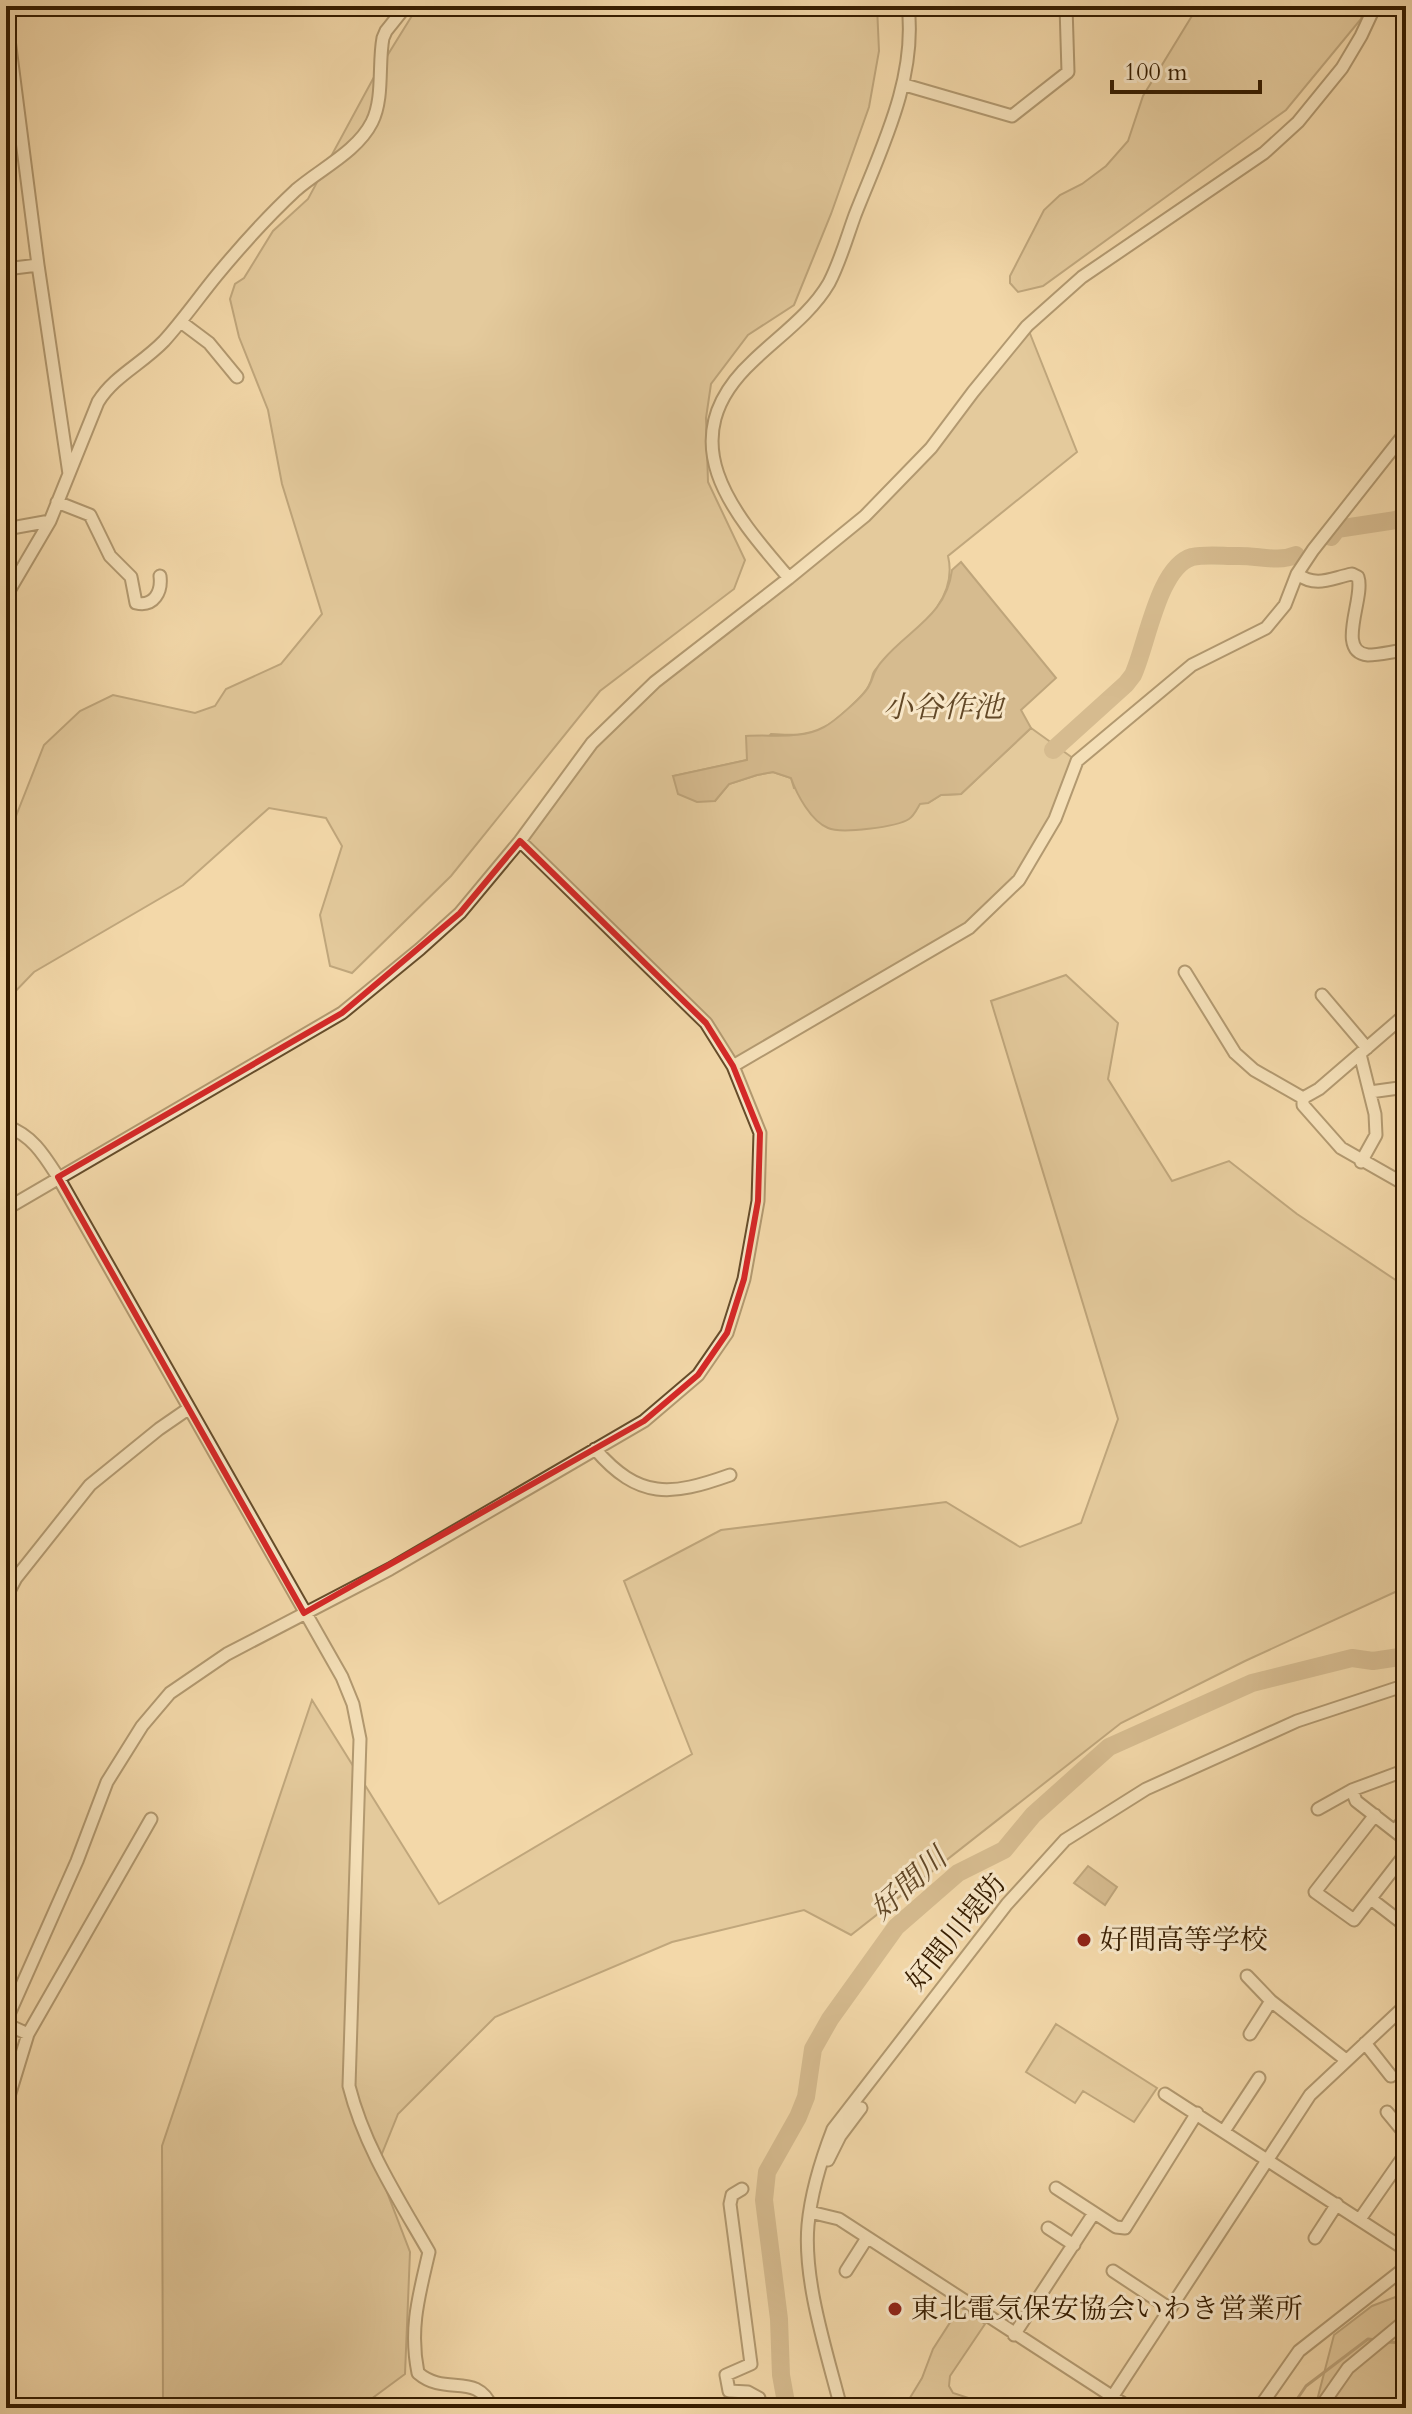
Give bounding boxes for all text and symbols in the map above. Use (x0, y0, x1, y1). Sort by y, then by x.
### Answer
scale bar (1112, 44, 1260, 94)
text: 100 m (1124, 56, 1188, 89)
water label: 小谷作池 (883, 687, 1006, 728)
water label: 好間川 (862, 1837, 958, 1929)
street label: 好間川堤防 (897, 1866, 1015, 1998)
place label: 好間高等学校 (1100, 1921, 1268, 1959)
marker: 好間高等学校 (1075, 1931, 1093, 1949)
place label: 東北電気保安協会いわき営業所 (911, 2290, 1303, 2328)
marker: 東北電気保安協会いわき営業所 (886, 2300, 904, 2318)

